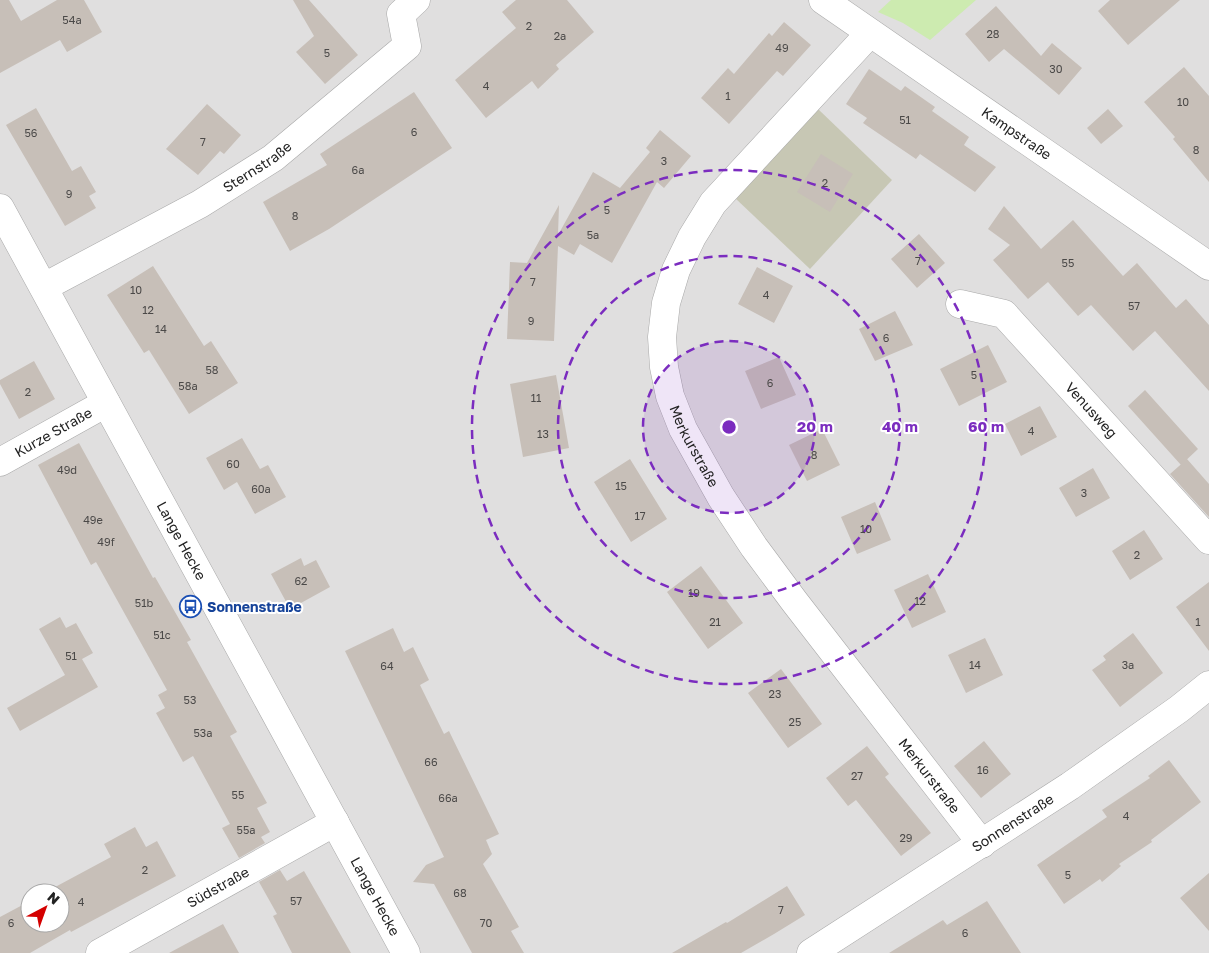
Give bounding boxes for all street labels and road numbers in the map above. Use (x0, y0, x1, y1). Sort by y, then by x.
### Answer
street label: Kampstraße (979, 103, 1055, 163)
street label: Sternstraße (220, 137, 295, 195)
street label: Venusweg (1062, 379, 1121, 441)
street label: Merkurstraße (666, 403, 723, 490)
street label: Kurze Straße (11, 404, 95, 460)
street label: Lange Hecke (153, 498, 210, 583)
street label: Merkurstraße (895, 735, 964, 816)
street label: Sonnenstraße (968, 790, 1057, 855)
street label: Lange Hecke (347, 854, 404, 938)
street label: Südstraße (184, 863, 252, 911)

